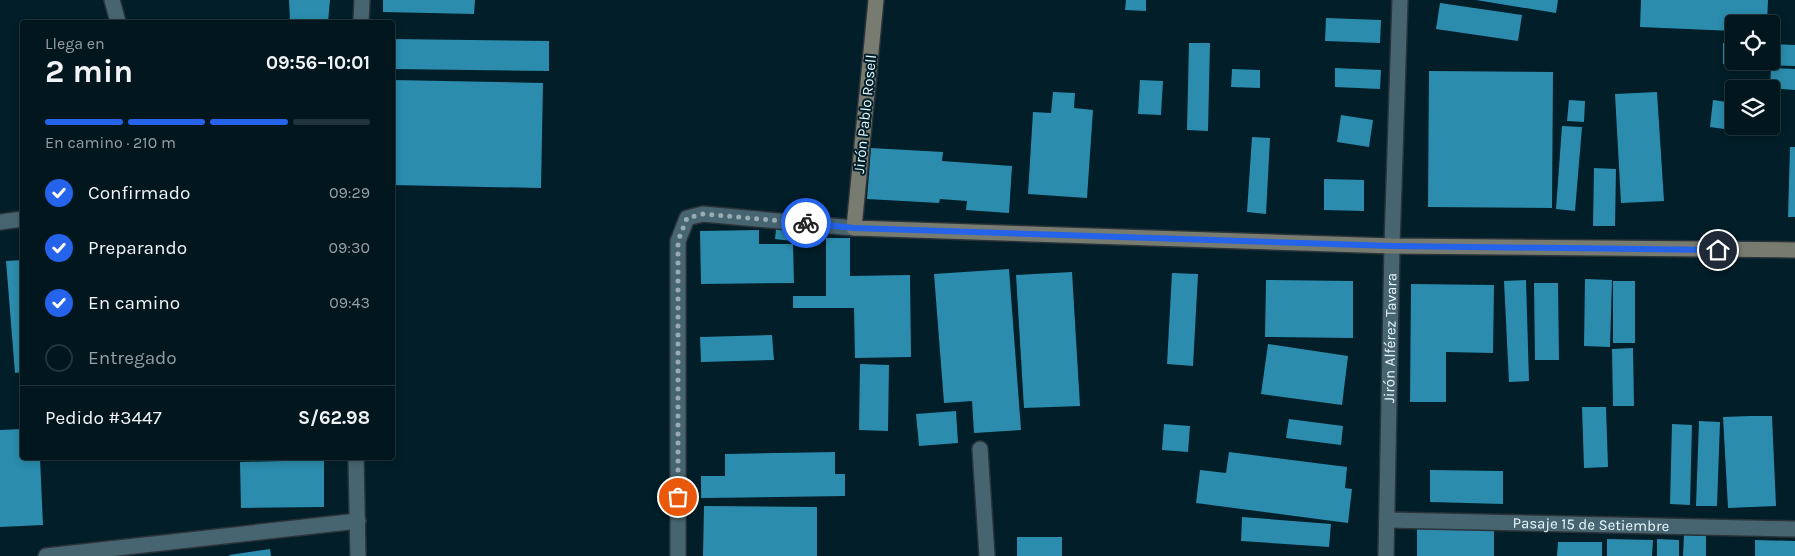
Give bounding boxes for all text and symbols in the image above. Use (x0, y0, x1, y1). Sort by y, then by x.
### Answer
map controls (1725, 15, 1780, 135)
button: locate (1725, 15, 1780, 70)
text: Llega en (45, 34, 105, 53)
text: 09:56–10:01 (266, 52, 370, 74)
text: 2 min (45, 53, 133, 90)
street label: Jirón Pablo Rosell (850, 54, 880, 174)
button: layers (1725, 80, 1780, 135)
text: En camino · 210 m (45, 133, 176, 152)
icon: check (45, 179, 73, 207)
text: Confirmado (88, 182, 190, 204)
text: 09:29 (329, 183, 370, 202)
courier (781, 198, 831, 248)
icon: bike (792, 209, 820, 237)
pin (1697, 229, 1739, 271)
icon: check (45, 234, 73, 262)
icon: home (1704, 236, 1732, 264)
text: Preparando (88, 237, 187, 259)
text: 09:30 (329, 238, 370, 257)
street label: Jirón Alférez Tavara (1380, 273, 1400, 403)
icon: check (45, 289, 73, 317)
text: En camino (88, 292, 180, 314)
text: 09:43 (329, 293, 370, 312)
text: Entregado (88, 347, 177, 369)
text: Pedido #3447 (45, 407, 162, 429)
text: S/62.98 (298, 407, 370, 429)
pin (657, 476, 699, 518)
icon: bag (664, 483, 692, 511)
street label: Pasaje 15 de Setiembre (1512, 514, 1669, 535)

